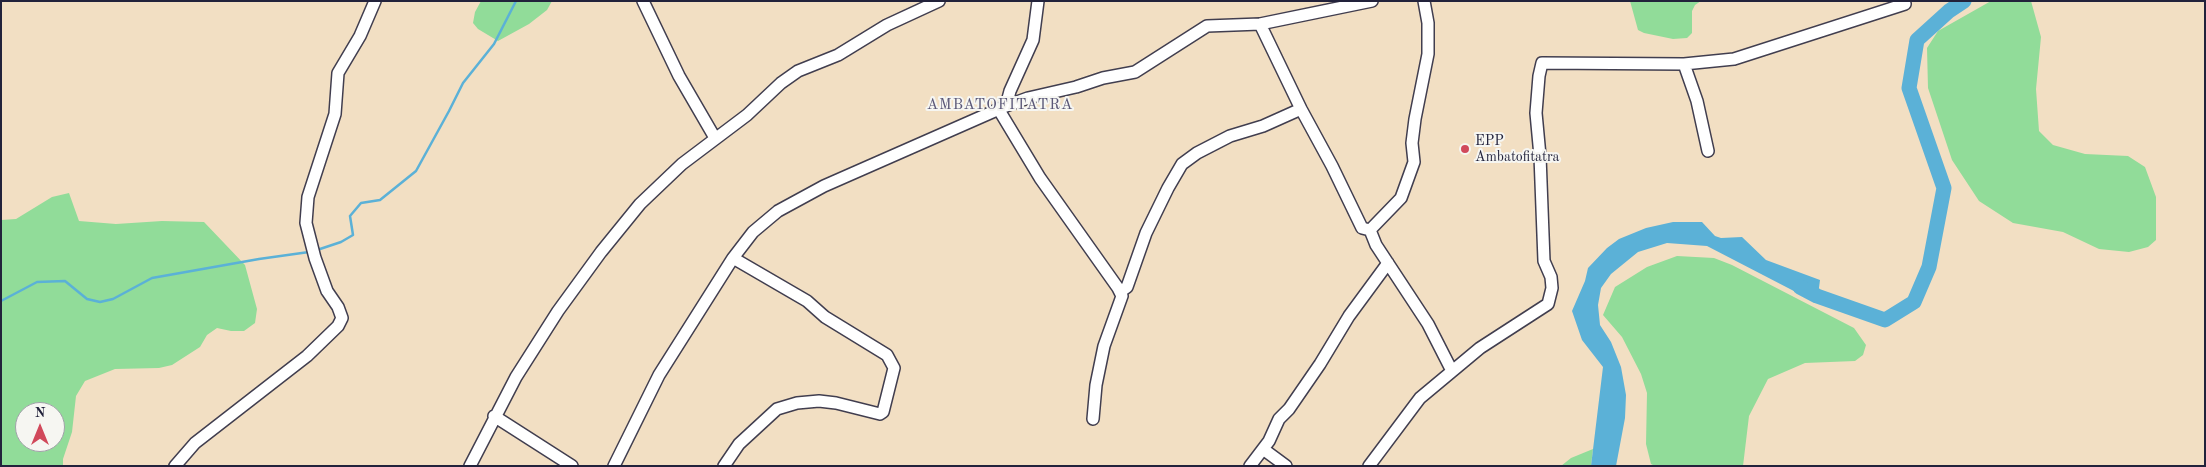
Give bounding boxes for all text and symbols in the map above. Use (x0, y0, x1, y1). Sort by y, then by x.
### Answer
district label: AMBATOFITATRA (925, 96, 1075, 114)
place label: EPP Ambatofitatra (1475, 133, 1560, 166)
marker: EPP Ambatofitatra (1459, 143, 1471, 155)
north arrow (15, 402, 65, 452)
text: N (35, 406, 45, 420)

